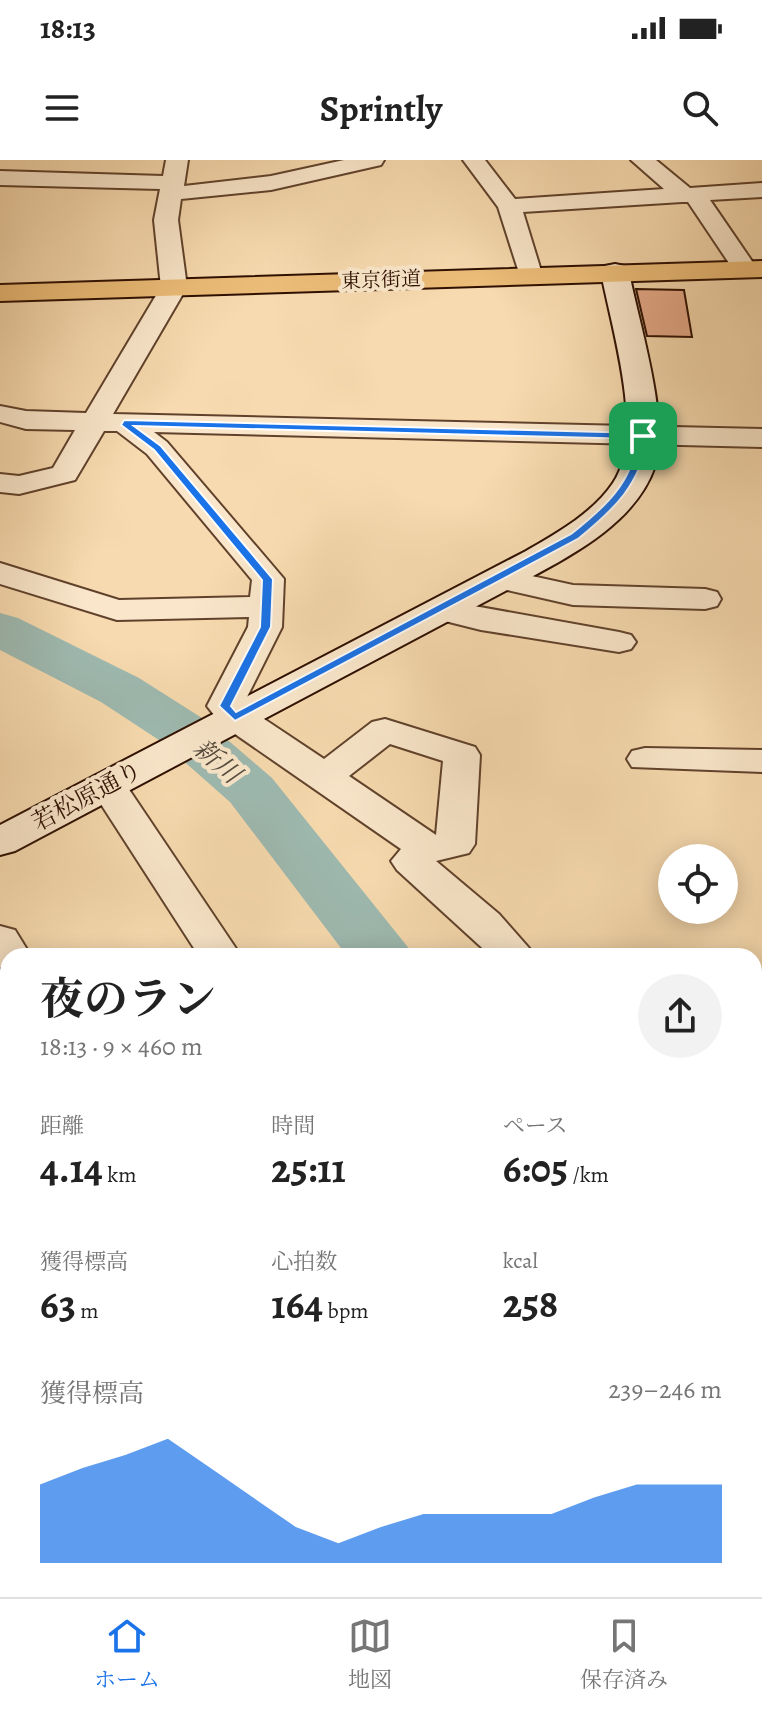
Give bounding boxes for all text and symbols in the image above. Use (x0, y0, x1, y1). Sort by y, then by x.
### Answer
text: 18:13 (40, 8, 96, 48)
text: Sprintly (320, 84, 442, 133)
icon: menu (40, 86, 84, 130)
icon: search (678, 86, 722, 130)
street label: 東京街道 (341, 265, 421, 295)
pin (609, 402, 677, 470)
icon: arrive (621, 414, 665, 458)
water label: 新川 (186, 731, 250, 793)
street label: 若松原通り (27, 754, 147, 838)
map controls (658, 844, 738, 924)
button: locate (658, 844, 738, 924)
text: 夜のラン (40, 969, 216, 1029)
button: share (638, 974, 722, 1058)
text: 18:13 · 9 × 460 m (40, 1029, 203, 1064)
text: 距離 (40, 1111, 84, 1141)
text: 時間 (271, 1111, 315, 1141)
text: ペース (503, 1111, 568, 1141)
text: 4.14 (40, 1141, 103, 1196)
text: 25:11 (271, 1141, 346, 1196)
text: 6:05 (503, 1141, 568, 1196)
text: km (103, 1160, 137, 1190)
text: /km (568, 1160, 609, 1190)
text: kcal (503, 1246, 538, 1276)
text: 獲得標高 (40, 1247, 128, 1277)
text: 心拍数 (271, 1247, 337, 1277)
text: 258 (503, 1276, 558, 1331)
text: 63 (40, 1277, 76, 1332)
text: 164 (271, 1277, 323, 1332)
text: m (76, 1296, 99, 1326)
text: bpm (323, 1296, 369, 1326)
text: 239–246 m (608, 1372, 722, 1407)
text: 獲得標高 (40, 1376, 144, 1411)
tab: ホーム (94, 1614, 160, 1695)
tab: 地図 (348, 1614, 392, 1695)
tab: 保存済み (580, 1614, 668, 1695)

